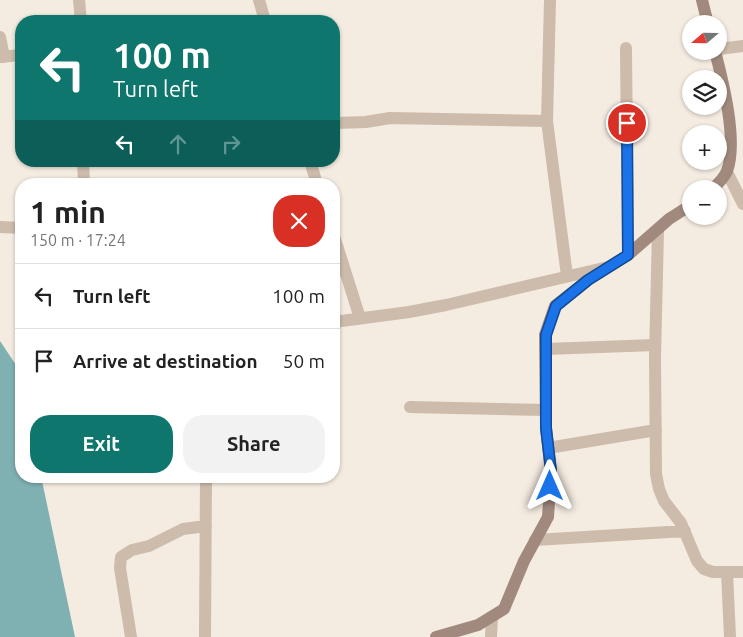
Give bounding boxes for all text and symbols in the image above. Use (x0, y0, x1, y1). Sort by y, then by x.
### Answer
north arrow (682, 15, 728, 60)
map controls (682, 15, 727, 225)
icon: left (30, 35, 95, 100)
text: 100 m (113, 35, 211, 75)
button: layers (682, 70, 727, 115)
text: Turn left (113, 76, 198, 101)
pin (606, 102, 648, 144)
icon: arrive (613, 109, 641, 137)
button: + (682, 125, 727, 170)
icon: left (111, 130, 139, 158)
icon: ahead (164, 130, 192, 158)
icon: right (217, 130, 245, 158)
button: − (682, 180, 727, 225)
text: 1 min (30, 195, 106, 229)
button: close (273, 195, 325, 247)
text: 150 m · 17:24 (30, 231, 126, 249)
icon: left (30, 282, 58, 310)
text: Turn left (73, 285, 151, 307)
text: 100 m (272, 285, 325, 307)
icon: arrive (30, 347, 58, 375)
text: Arrive at destination (73, 350, 258, 372)
text: 50 m (283, 350, 325, 372)
button: Exit (30, 415, 173, 473)
button: Share (183, 415, 325, 473)
position arrow (523, 459, 575, 511)

